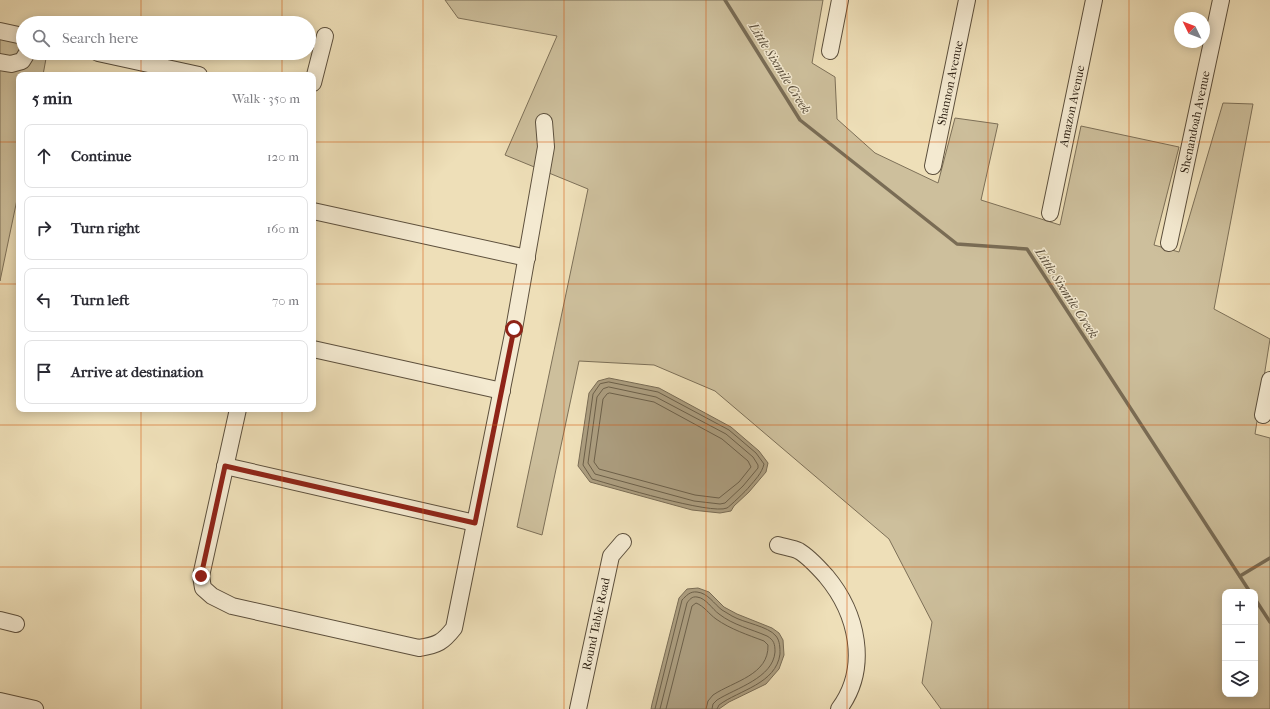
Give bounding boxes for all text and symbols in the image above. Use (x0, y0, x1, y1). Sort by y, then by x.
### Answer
north arrow (1174, 12, 1210, 48)
search box (16, 16, 316, 60)
water label: Little Sixmile Creek (745, 19, 814, 117)
icon: search (30, 27, 52, 49)
text: Search here (62, 29, 138, 47)
street label: Shannon Avenue (934, 39, 966, 127)
street label: Amazon Avenue (1056, 64, 1087, 149)
street label: Shenandoah Avenue (1177, 69, 1213, 175)
text: 5 min (32, 88, 72, 108)
text: Walk · 350 m (232, 91, 300, 106)
icon: ahead (33, 145, 55, 167)
text: Continue (71, 147, 131, 165)
text: 120 m (267, 149, 299, 164)
icon: right (33, 217, 55, 239)
text: Turn right (71, 219, 140, 237)
text: 160 m (267, 221, 299, 236)
water label: Little Sixmile Creek (1032, 244, 1102, 341)
icon: left (33, 289, 55, 311)
text: Turn left (71, 291, 129, 309)
text: 70 m (272, 293, 299, 308)
route start (505, 320, 523, 338)
icon: arrive (33, 361, 55, 383)
text: Arrive at destination (71, 363, 203, 381)
route end (192, 567, 210, 585)
street label: Round Table Road (579, 576, 613, 672)
map controls (1222, 589, 1258, 697)
button: + (1222, 589, 1258, 625)
button: − (1222, 625, 1258, 661)
button: layers (1222, 661, 1258, 697)

